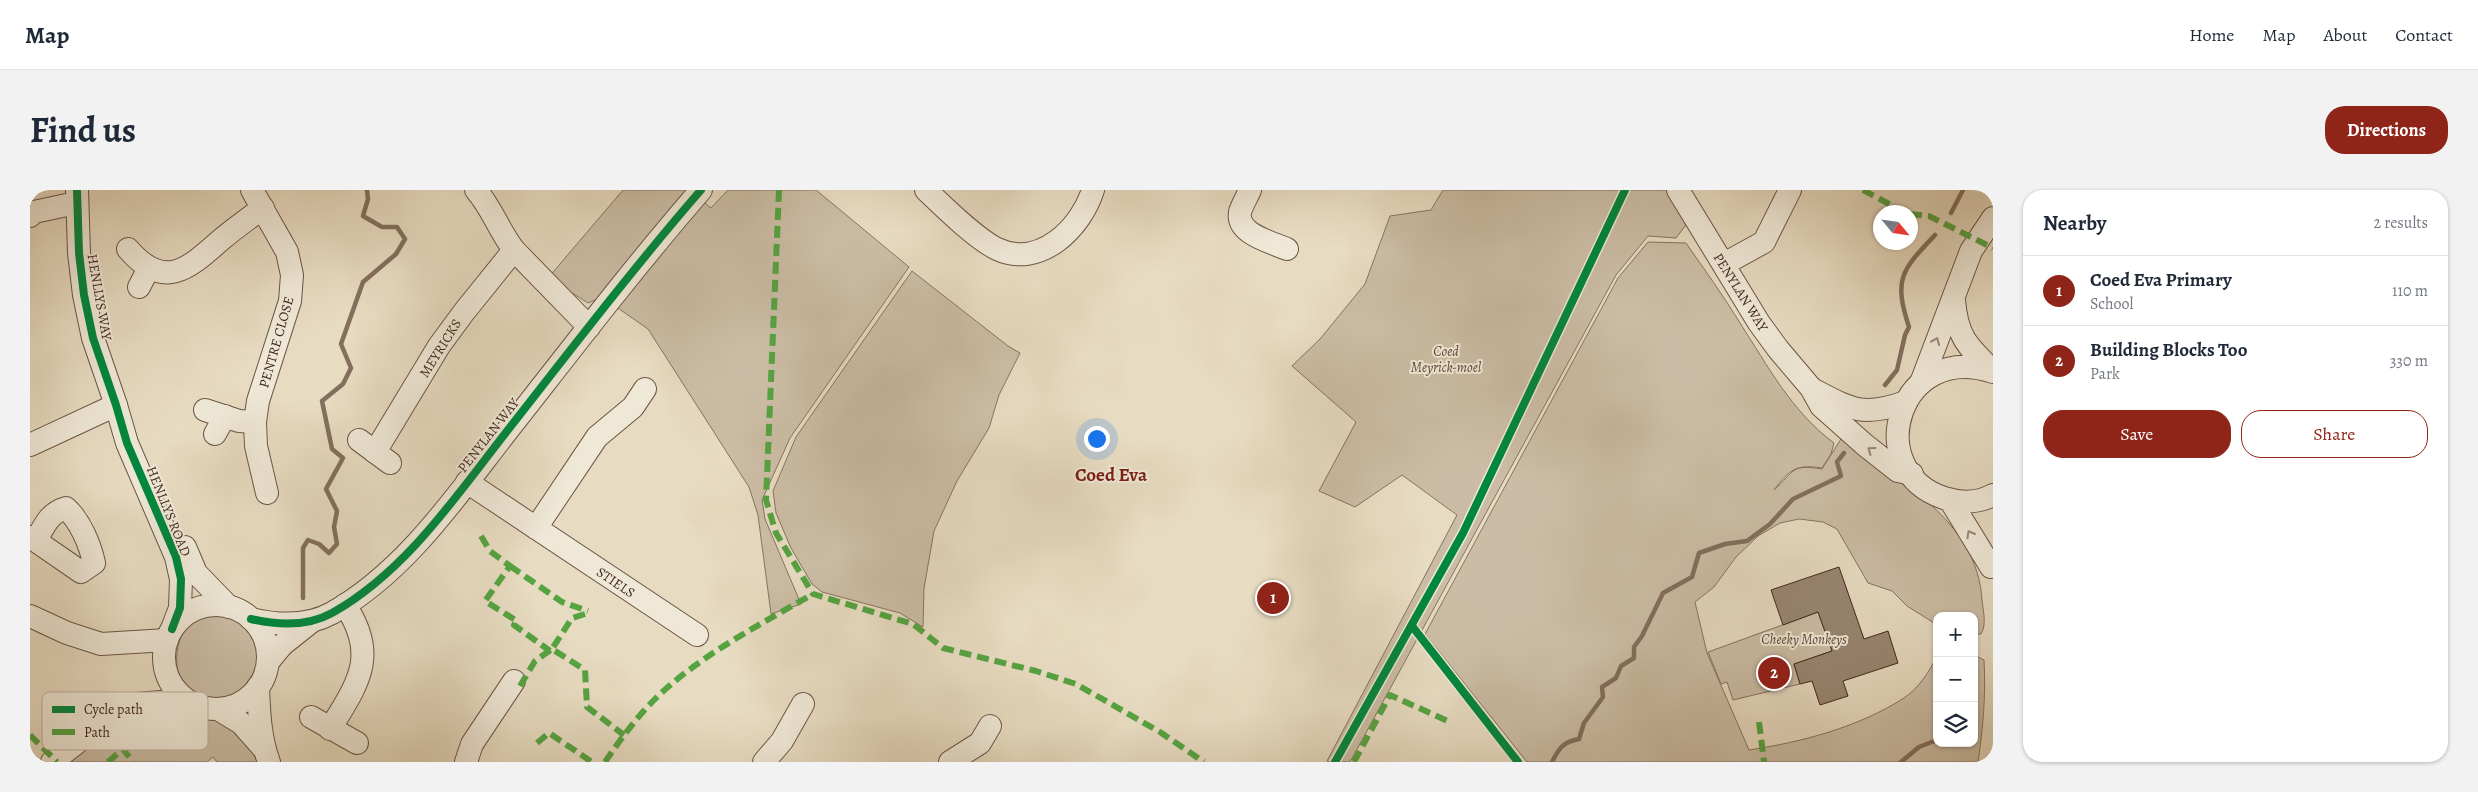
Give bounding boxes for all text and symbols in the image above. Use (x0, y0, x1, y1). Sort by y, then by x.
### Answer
text: Map (25, 19, 69, 51)
text: Home (2189, 23, 2234, 47)
text: Map (2262, 23, 2295, 47)
text: About (2323, 23, 2367, 47)
text: Contact (2395, 23, 2453, 47)
text: Find us (30, 106, 136, 154)
button: Directions (2325, 106, 2448, 154)
north arrow (1873, 205, 1918, 250)
text: Nearby (2043, 209, 2106, 237)
text: 2 results (2373, 212, 2428, 234)
street label: PENYLAN WAY (1709, 249, 1773, 336)
street label: HENLLYS WAY (83, 252, 117, 342)
text: Coed Eva Primary (2090, 267, 2232, 293)
text: 1 (2056, 280, 2062, 302)
text: 110 m (2392, 280, 2428, 302)
text: School (2090, 293, 2133, 315)
street label: PENTRE CLOSE (254, 294, 299, 390)
street label: MEYRICKS (415, 315, 466, 381)
one-way arrow (1930, 337, 1940, 346)
text: Building Blocks Too (2090, 337, 2247, 363)
park label: Coed Meyrick-moel (1411, 342, 1482, 377)
text: 2 (2055, 350, 2063, 372)
text: 330 m (2390, 350, 2428, 372)
text: Park (2090, 363, 2120, 385)
street label: PENYLAN WAY (453, 394, 524, 476)
button: Save (2043, 410, 2231, 458)
button: Share (2241, 410, 2428, 458)
your location (1084, 426, 1110, 452)
one-way arrow (1867, 446, 1876, 456)
district label: Coed Eva (1075, 462, 1148, 488)
street label: HENLLYS ROAD (142, 463, 195, 559)
one-way arrow (1966, 530, 1976, 539)
street label: STIELS (593, 563, 639, 602)
pin: 1 (1257, 579, 1289, 617)
map controls (1933, 612, 1978, 747)
button: + (1933, 612, 1978, 657)
park label: Cheeky Monkeys (1761, 630, 1847, 649)
pin: 2 (1758, 654, 1790, 692)
button: − (1933, 657, 1978, 702)
legend (42, 692, 208, 750)
text: Cycle path (84, 700, 144, 719)
button: layers (1933, 702, 1978, 747)
text: Path (84, 723, 111, 742)

